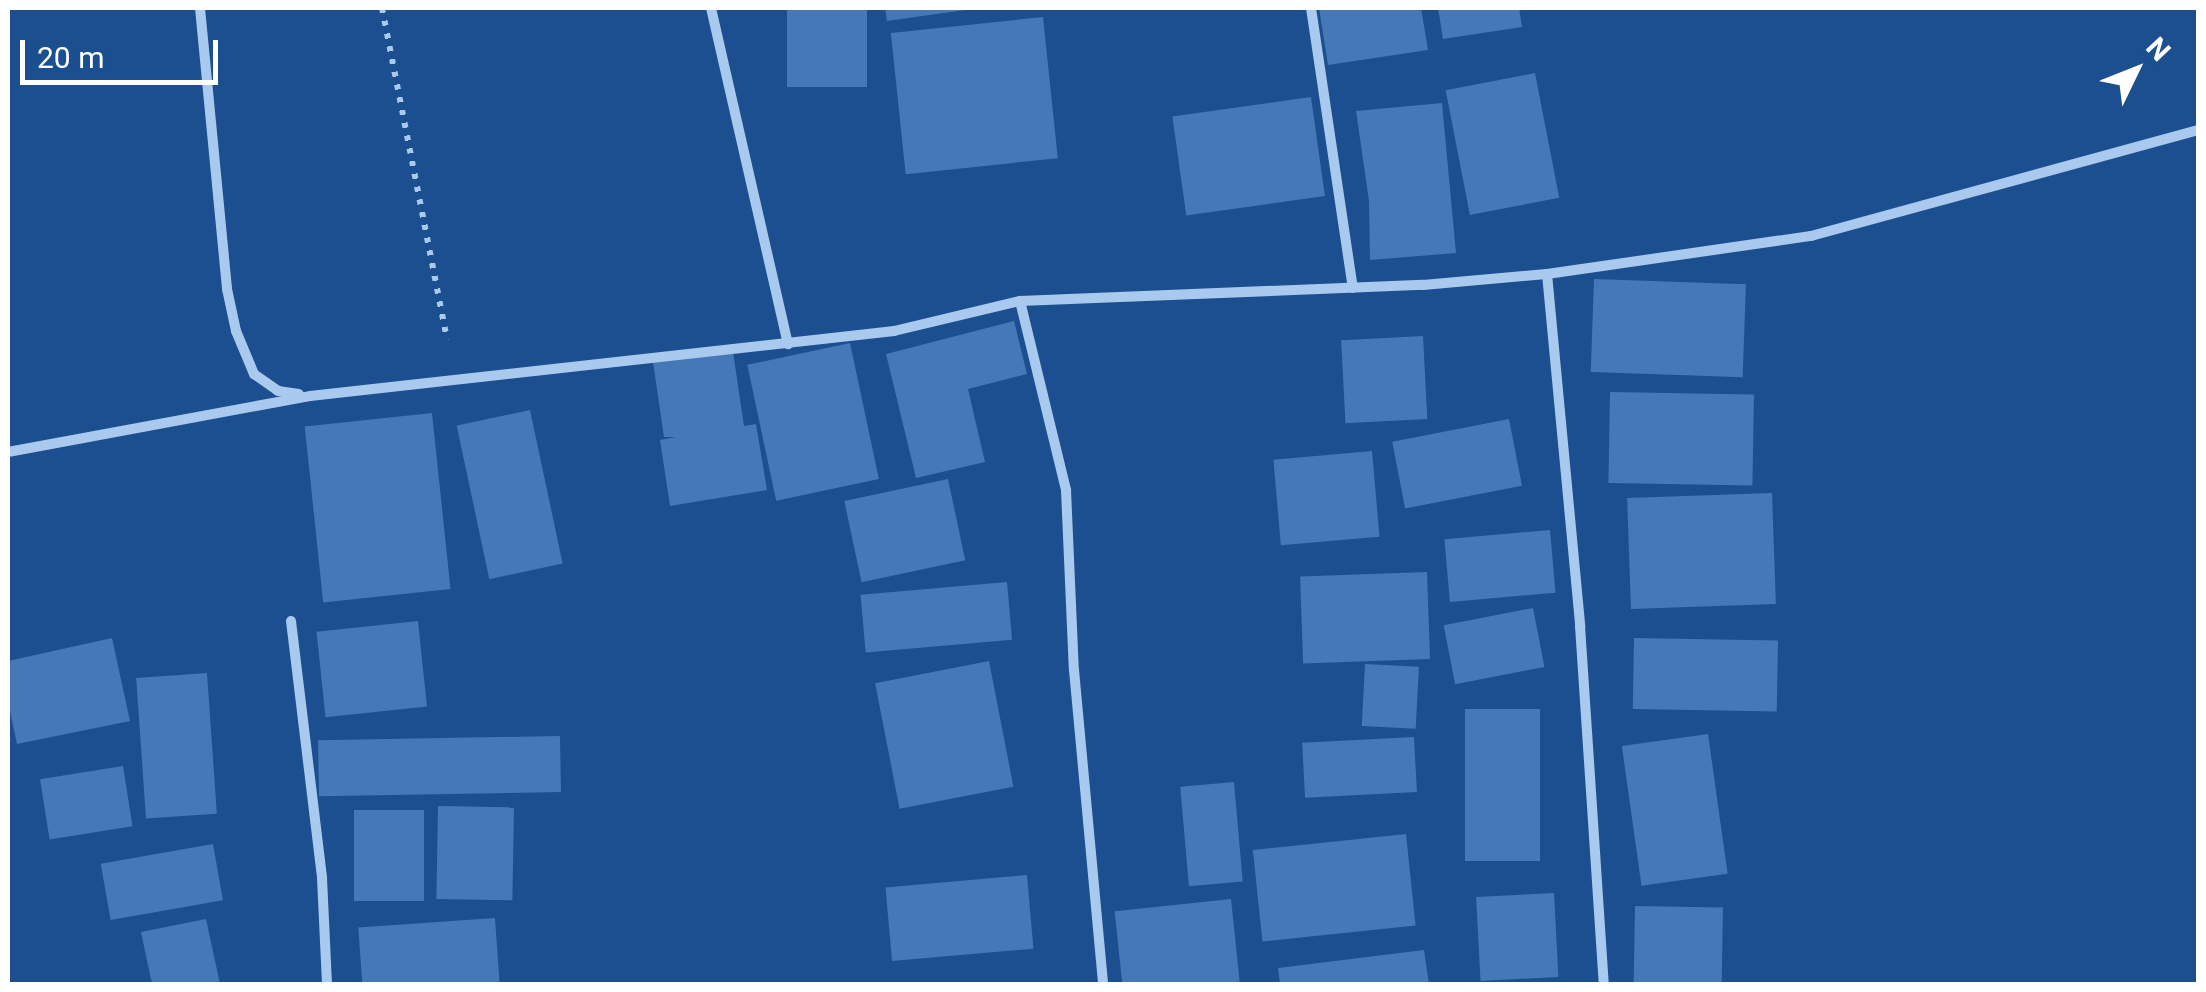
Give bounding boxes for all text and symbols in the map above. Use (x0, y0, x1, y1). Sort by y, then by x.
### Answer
scale bar (25, 20, 222, 82)
north arrow (2086, 20, 2186, 120)
text: N (2139, 31, 2177, 68)
text: 20 m (37, 40, 104, 75)

